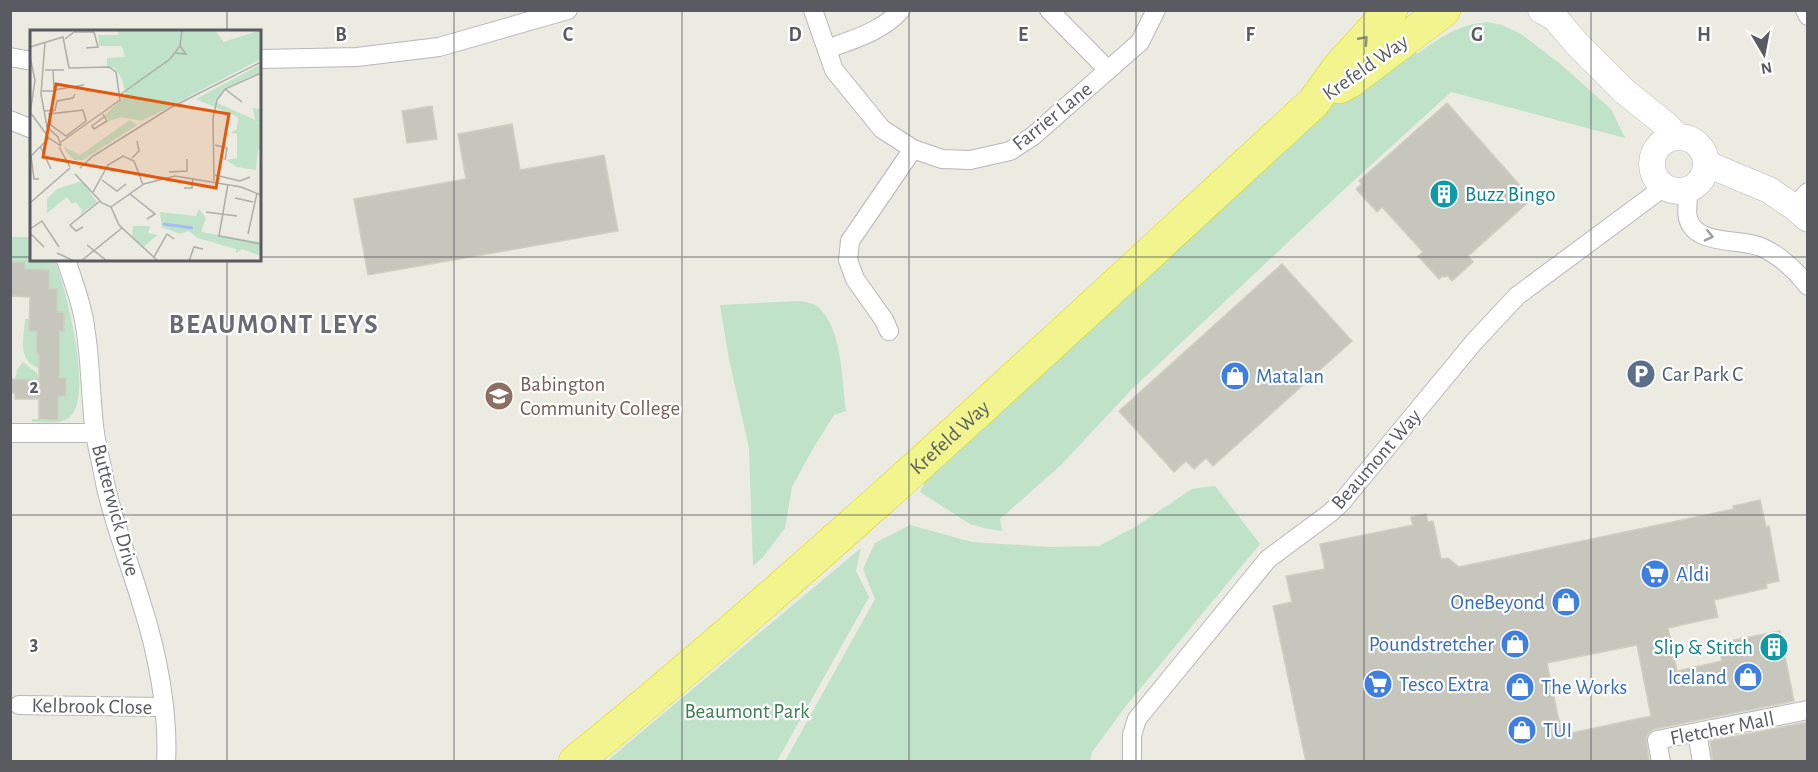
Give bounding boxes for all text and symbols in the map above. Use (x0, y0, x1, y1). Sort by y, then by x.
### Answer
north arrow (1734, 24, 1794, 84)
text: B (335, 25, 347, 45)
text: C (563, 25, 574, 45)
text: D (788, 25, 802, 45)
text: E (1018, 25, 1028, 45)
text: F (1245, 25, 1255, 45)
text: G (1471, 25, 1483, 45)
text: H (1697, 25, 1711, 45)
inset map (30, 30, 261, 261)
street label: Krefeld Way (1319, 30, 1412, 104)
one-way arrow (1357, 36, 1368, 47)
text: N (1760, 59, 1773, 77)
street label: Farrier Lane (1009, 78, 1096, 155)
building icon: Buzz Bingo (1428, 178, 1460, 210)
place label: Buzz Bingo (1465, 184, 1556, 205)
one-way arrow (1704, 229, 1714, 242)
district label: BEAUMONT LEYS (169, 311, 379, 338)
parking icon: Car Park C (1625, 358, 1657, 390)
shop icon: Matalan (1219, 360, 1251, 392)
place label: Car Park C (1662, 364, 1743, 385)
place label: Matalan (1256, 366, 1324, 387)
place label: Babington Community College (520, 374, 680, 419)
text: 2 (29, 377, 39, 397)
school or university icon: Babington Community College (483, 380, 515, 412)
street label: Krefeld Way (906, 396, 994, 478)
street label: Beaumont Way (1327, 405, 1425, 513)
street label: Butterwick Drive (88, 442, 143, 578)
supermarket icon: Aldi (1639, 558, 1671, 590)
place label: Aldi (1676, 564, 1709, 585)
shop icon: OneBeyond (1550, 586, 1582, 618)
place label: OneBeyond (1451, 592, 1545, 613)
shop icon: Poundstretcher (1499, 628, 1531, 660)
building icon: Slip & Stitch (1758, 631, 1790, 663)
text: 3 (30, 634, 38, 654)
place label: Poundstretcher (1369, 634, 1494, 655)
place label: Slip & Stitch (1654, 637, 1753, 658)
shop icon: Iceland (1732, 661, 1764, 693)
place label: Iceland (1668, 667, 1727, 688)
supermarket icon: Tesco Extra (1362, 668, 1394, 700)
shop icon: The Works (1504, 671, 1536, 703)
place label: Tesco Extra (1399, 674, 1490, 695)
place label: The Works (1541, 677, 1627, 698)
street label: Kelbrook Close (31, 695, 153, 718)
park label: Beaumont Park (684, 701, 810, 722)
street label: Fletcher Mall (1668, 708, 1776, 749)
shop icon: TUI (1506, 714, 1538, 746)
place label: TUI (1543, 720, 1572, 741)

